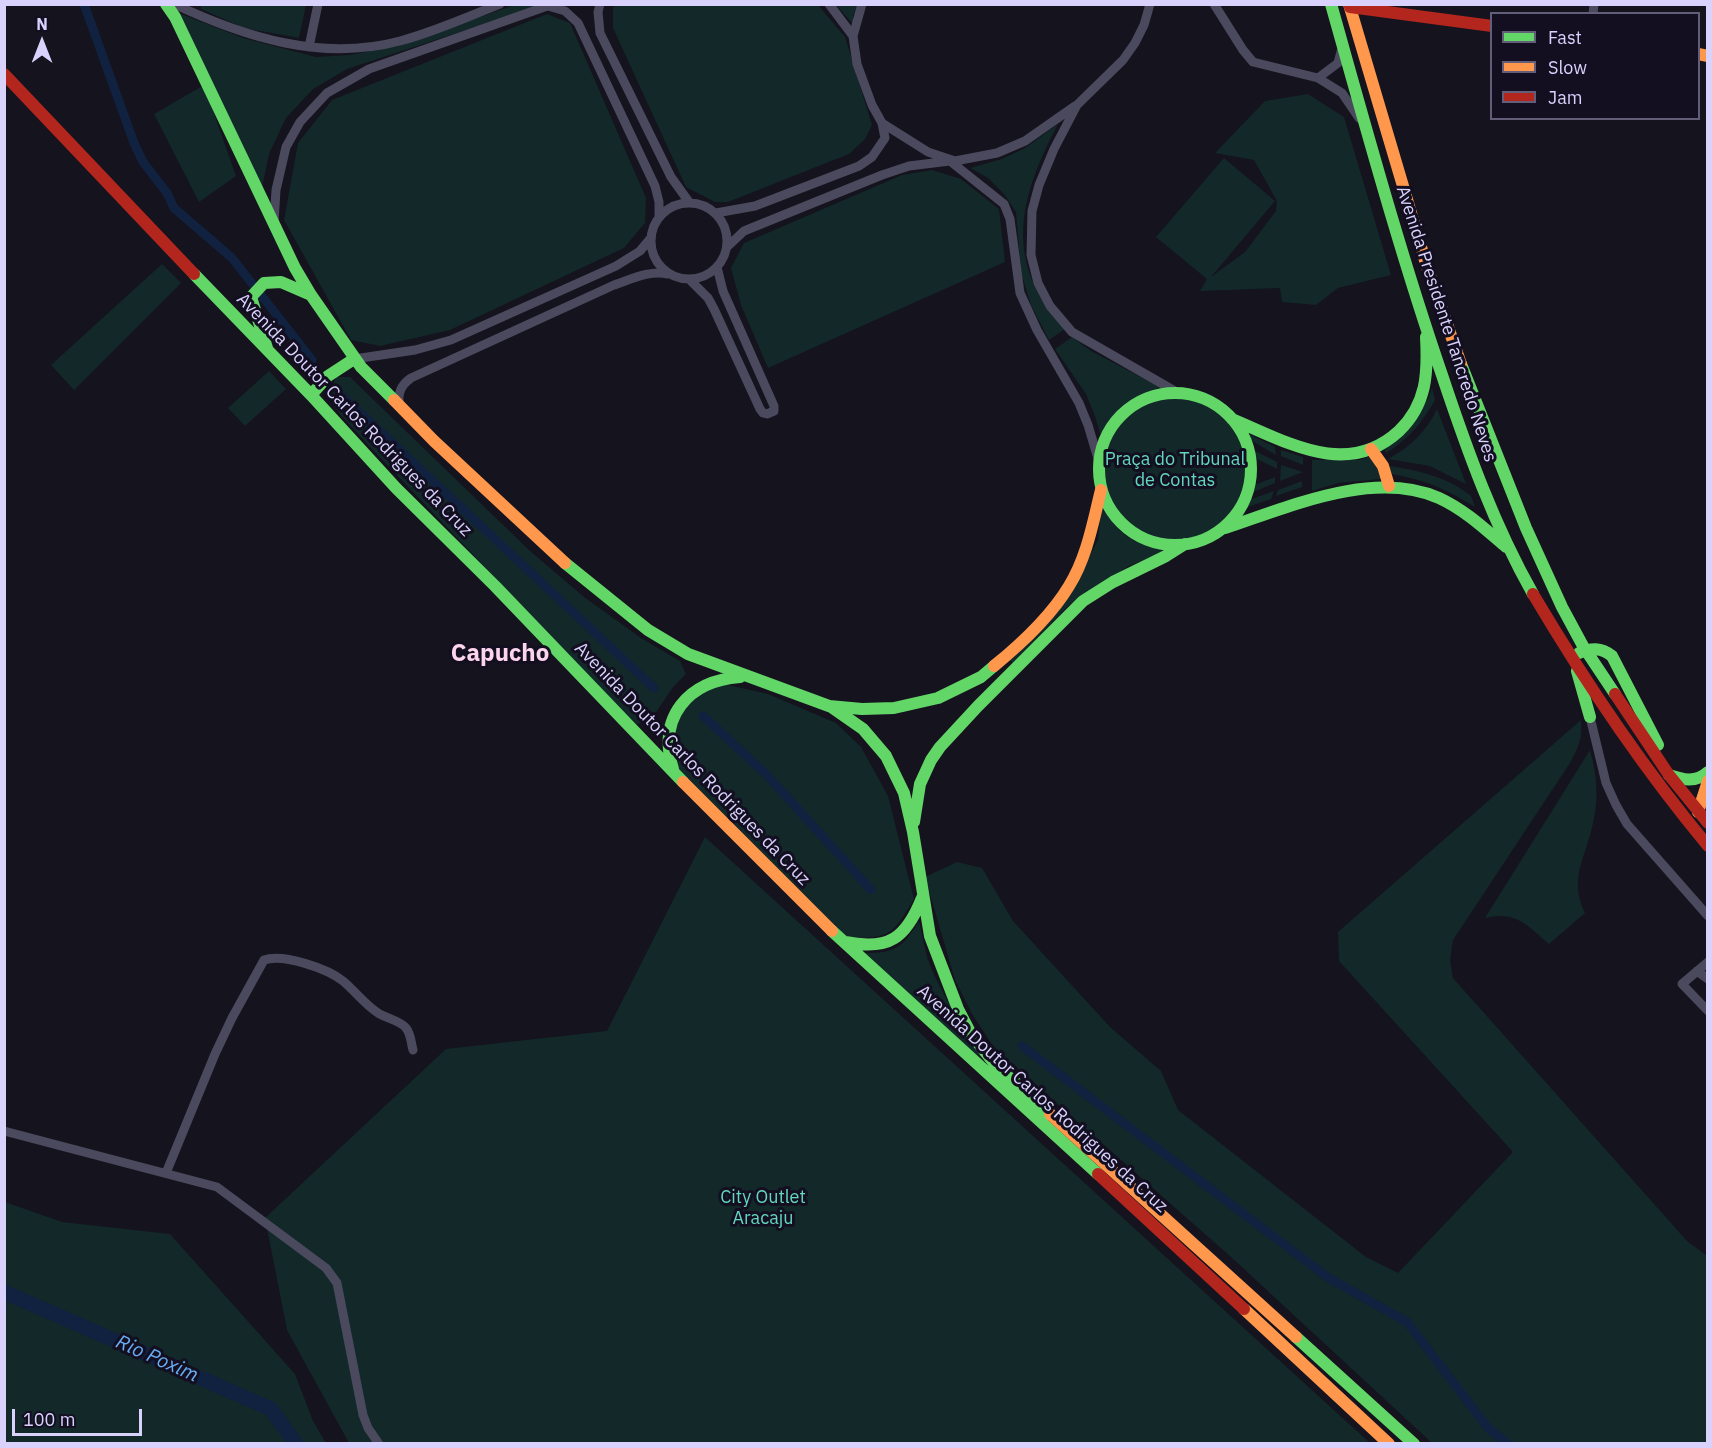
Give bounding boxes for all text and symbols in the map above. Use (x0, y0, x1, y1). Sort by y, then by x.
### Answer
north arrow (12, 12, 72, 72)
legend (1490, 12, 1700, 120)
text: N (36, 14, 48, 34)
text: Fast (1548, 26, 1582, 49)
text: Slow (1548, 56, 1587, 79)
text: Jam (1548, 86, 1583, 109)
street label: Avenida Presidente Tancredo Neves (1391, 183, 1501, 465)
street label: Avenida Doutor Carlos Rodrigues da Cruz (232, 289, 476, 541)
park label: Praça do Tribunal de Contas (1105, 449, 1245, 492)
street label: Avenida Doutor Carlos Rodrigues da Cruz (570, 638, 814, 890)
district label: Capucho (451, 640, 549, 668)
street label: Avenida Doutor Carlos Rodrigues da Cruz (912, 981, 1172, 1217)
park label: City Outlet Aracaju (720, 1187, 806, 1230)
water label: Rio Poxim (112, 1330, 202, 1388)
scale bar (15, 1397, 146, 1435)
text: 100 m (23, 1408, 75, 1431)

